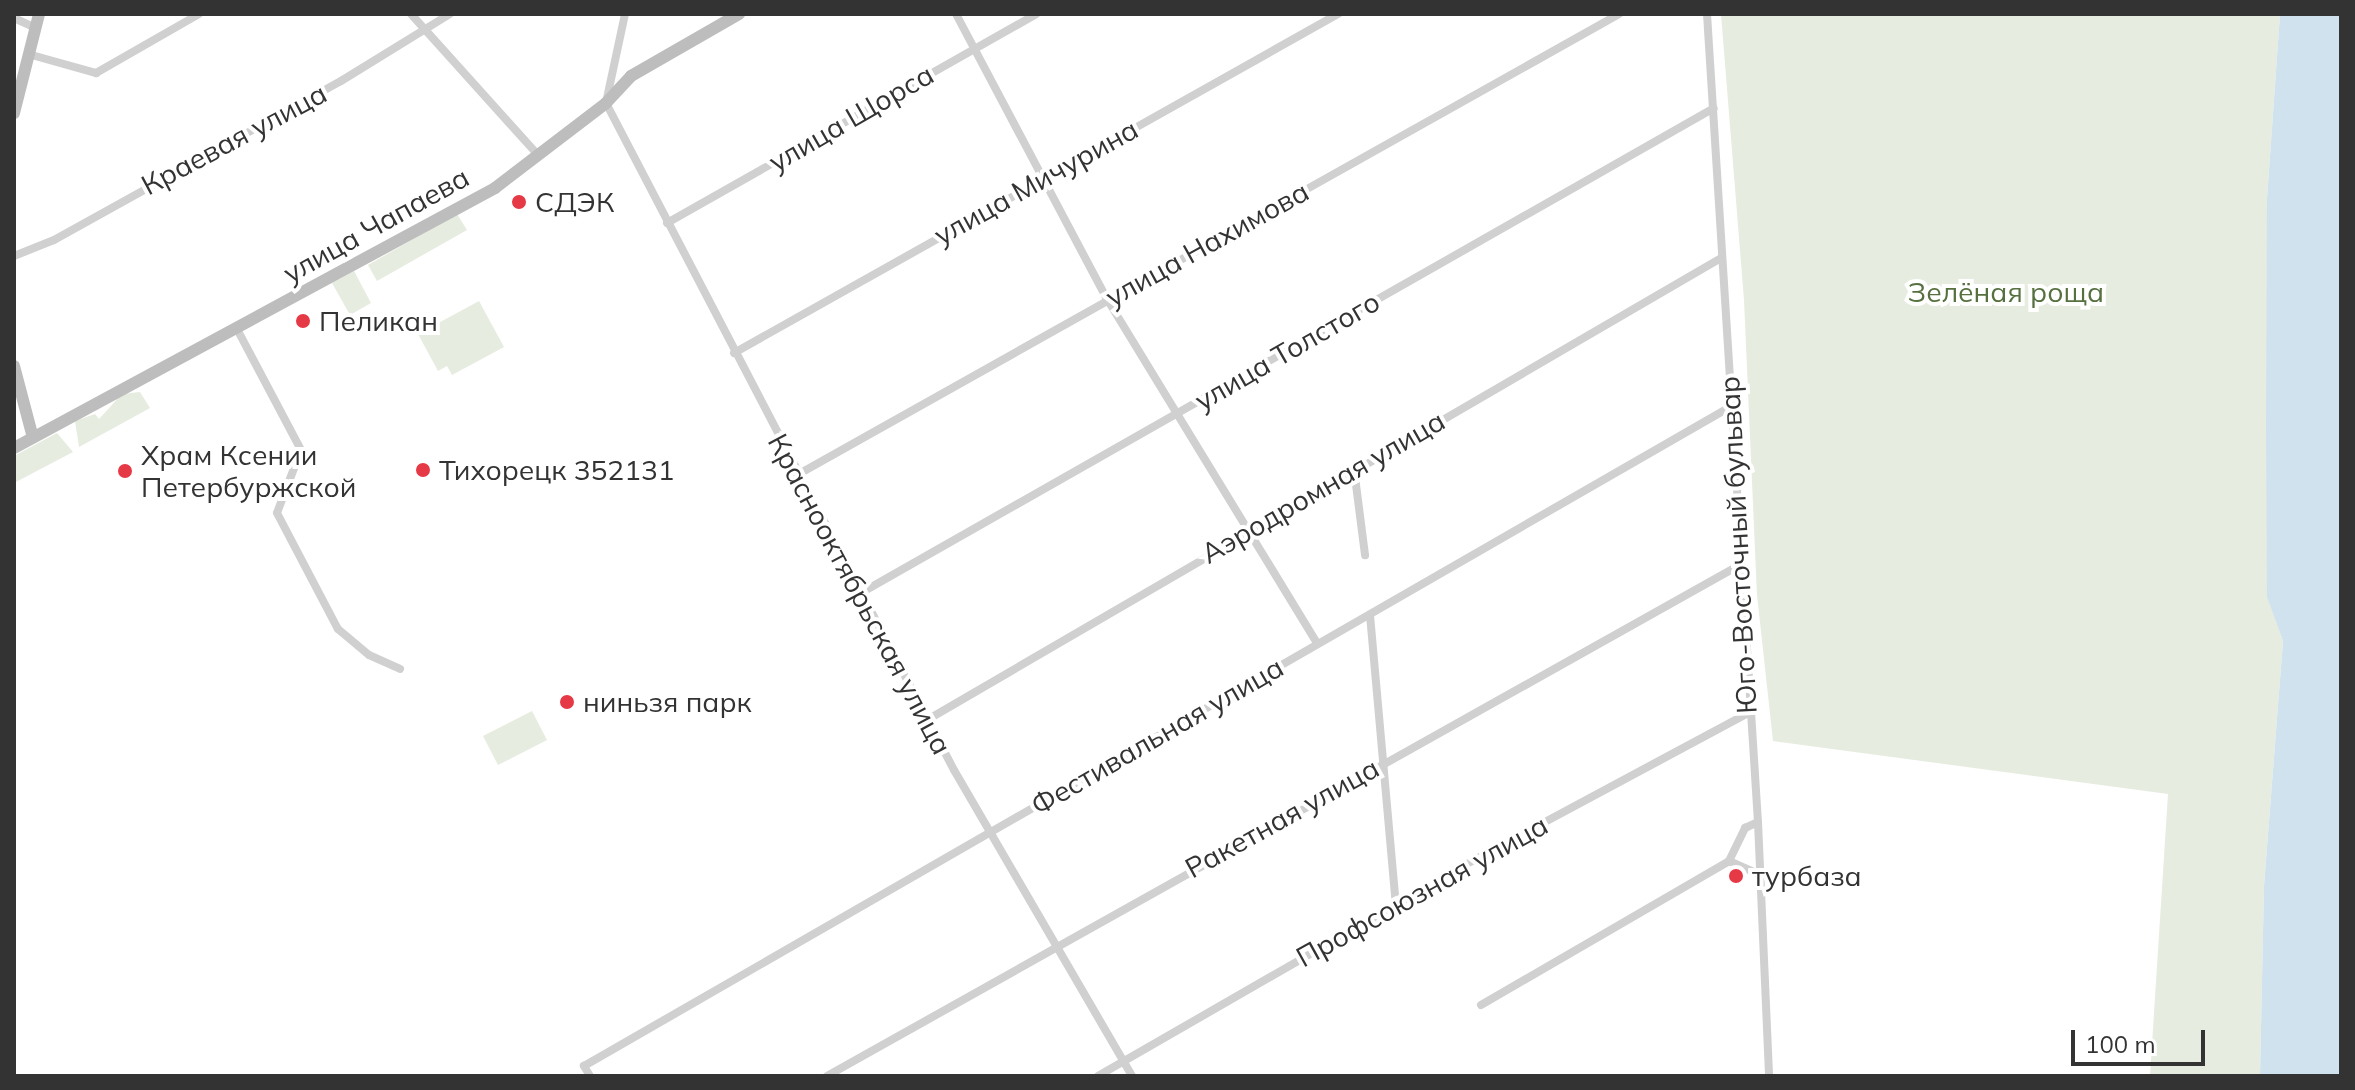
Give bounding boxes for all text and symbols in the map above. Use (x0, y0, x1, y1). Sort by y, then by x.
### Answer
street label: улица Щорса (763, 57, 939, 179)
street label: Краевая улица (136, 76, 332, 202)
street label: улица Мичурина (928, 112, 1144, 252)
street label: улица Чапаева (277, 160, 475, 290)
street label: улица Нахимова (1100, 174, 1314, 314)
place label: СДЭК (535, 185, 614, 219)
marker: СДЭК (510, 193, 528, 211)
park label: Зелёная роща (1908, 275, 2104, 309)
street label: улица Толстого (1189, 284, 1385, 418)
place label: Пеликан (319, 304, 438, 338)
marker: Пеликан (294, 312, 312, 330)
street label: Юго-Восточный бульвар (1712, 375, 1764, 715)
street label: Аэродромная улица (1195, 404, 1451, 570)
street label: Краснооктябрьская улица (761, 428, 959, 760)
place label: Храм Ксении Петербуржской (141, 438, 356, 504)
place label: Тихорецк 352131 (439, 453, 675, 487)
marker: Тихорецк 352131 (414, 461, 432, 479)
marker: Храм Ксении Петербуржской (116, 462, 134, 480)
street label: Фестивальная улица (1025, 650, 1289, 822)
place label: ниньзя парк (583, 685, 752, 719)
marker: ниньзя парк (558, 693, 576, 711)
street label: Ракетная улица (1179, 751, 1385, 885)
street label: Профсоюзная улица (1290, 808, 1554, 974)
place label: турбаза (1752, 859, 1862, 893)
marker: турбаза (1727, 867, 1745, 885)
scale bar (2075, 1014, 2209, 1064)
text: 100 m (2085, 1029, 2156, 1059)

